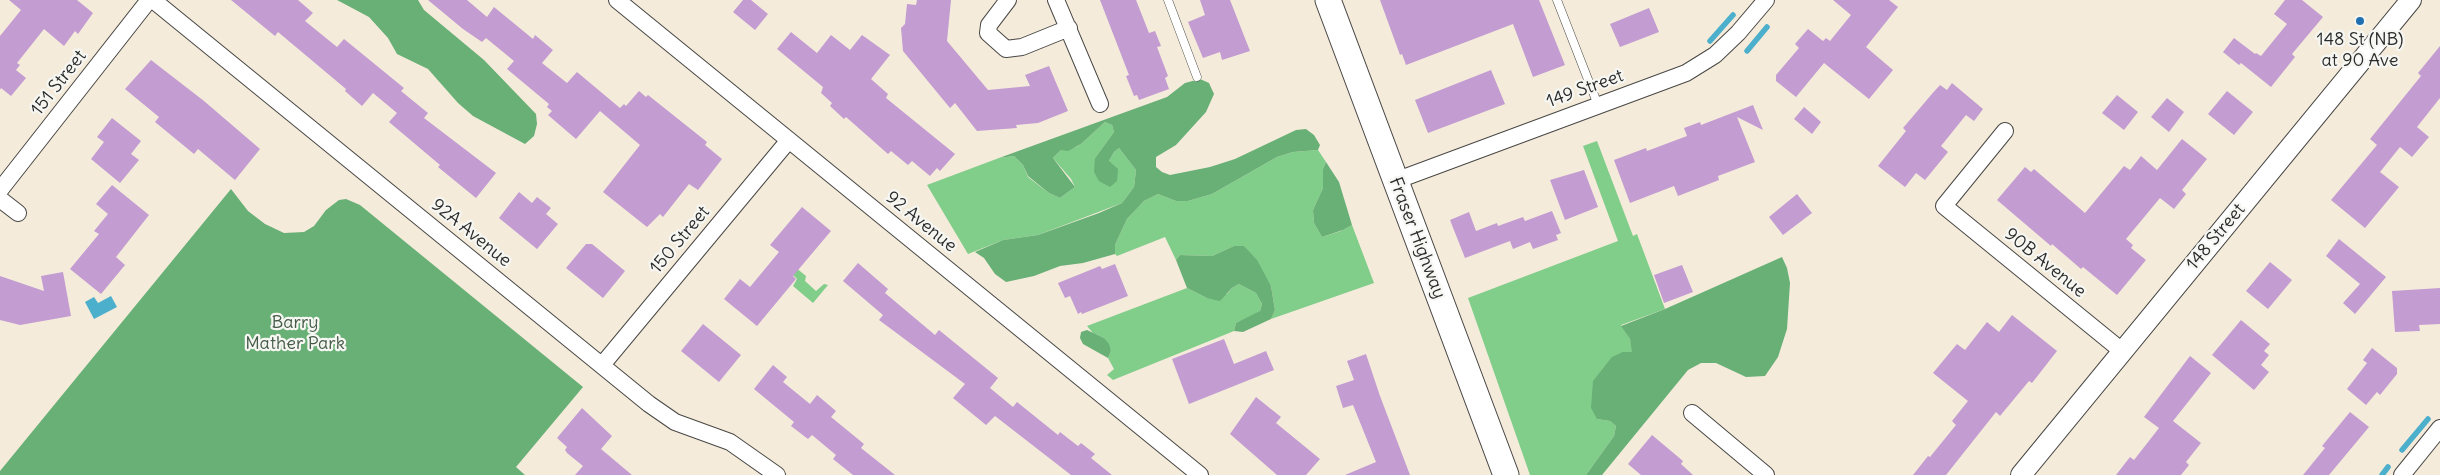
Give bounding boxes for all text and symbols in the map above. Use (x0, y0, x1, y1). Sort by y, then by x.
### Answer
marker: 148 St (NB) at 90 Ave (2354, 15, 2366, 27)
place label: 148 St (NB) at 90 Ave (2316, 29, 2404, 72)
street label: 151 Street (27, 46, 91, 120)
street label: 149 Street (1544, 65, 1626, 113)
street label: Fraser Highway (1384, 174, 1450, 302)
street label: 92 Avenue (881, 187, 961, 257)
street label: 92A Avenue (427, 194, 515, 272)
street label: 148 Street (2182, 199, 2250, 275)
street label: 150 Street (645, 202, 715, 278)
street label: 90B Avenue (2000, 224, 2090, 302)
park label: Barry Mather Park (245, 312, 345, 354)

